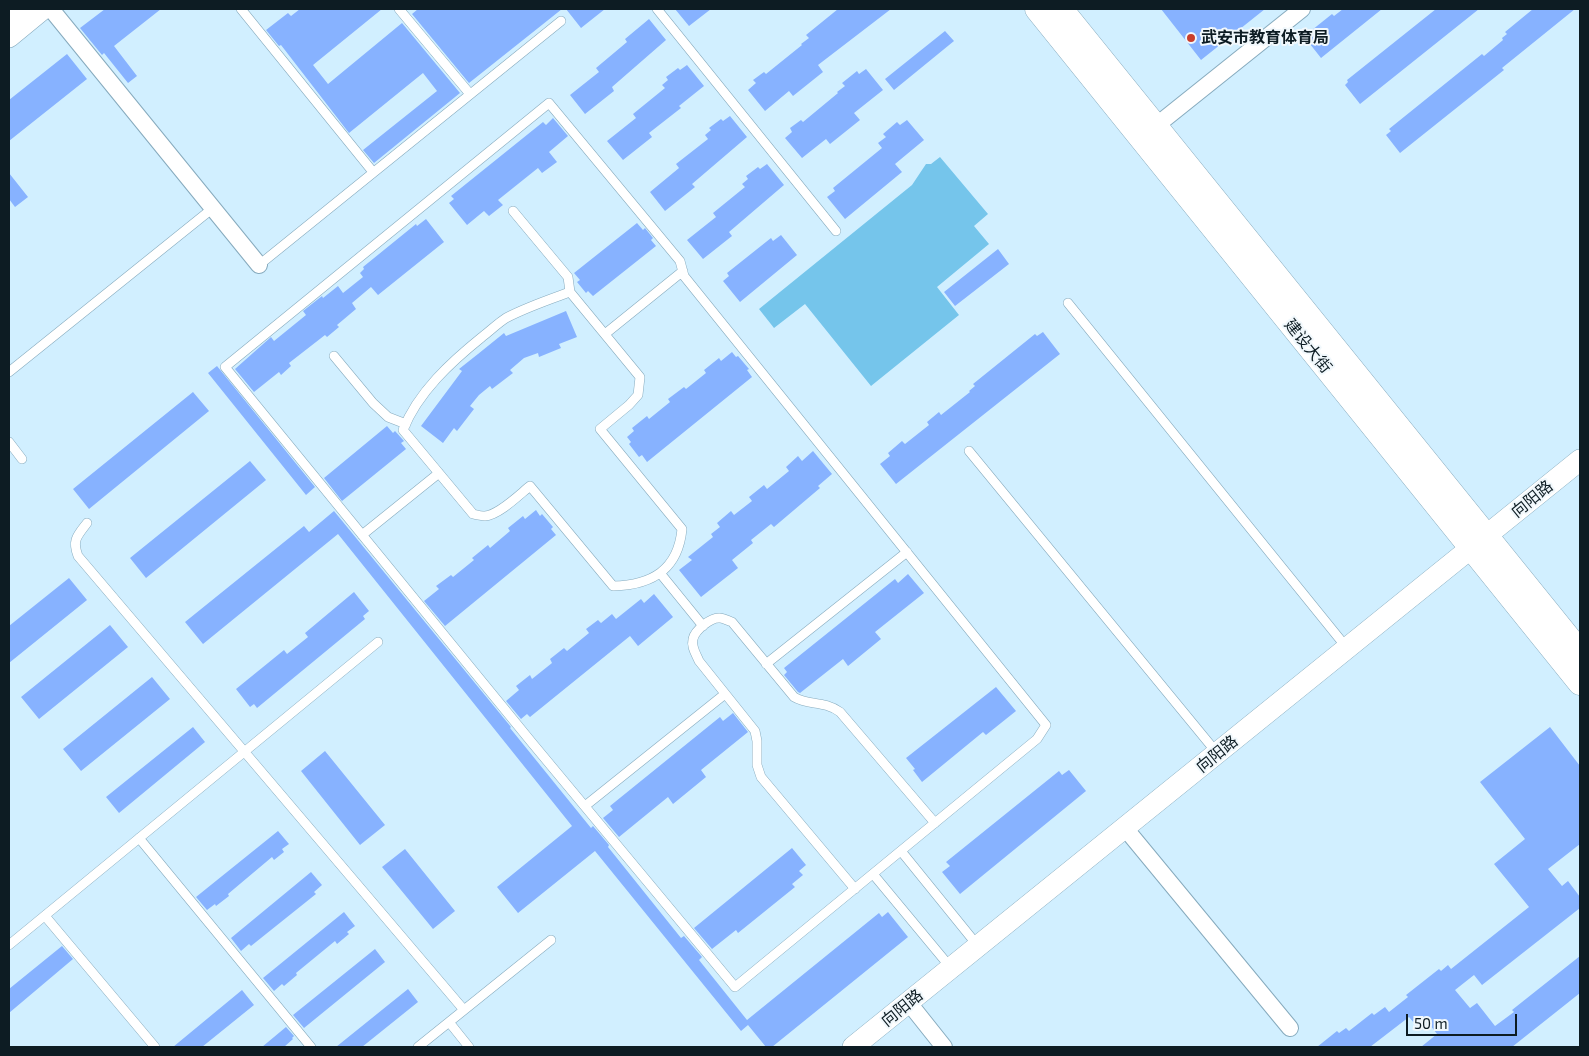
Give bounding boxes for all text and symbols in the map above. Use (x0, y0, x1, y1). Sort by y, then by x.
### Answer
place label: 武安市教育体育局 (1201, 28, 1329, 48)
marker: 武安市教育体育局 (1185, 32, 1197, 44)
street label: 建设大街 (1280, 315, 1336, 377)
street label: 向阳路 (1507, 476, 1557, 522)
street label: 向阳路 (1192, 731, 1242, 777)
street label: 向阳路 (877, 985, 927, 1031)
scale bar (1409, 1004, 1520, 1036)
text: 50 m (1414, 1014, 1448, 1032)

